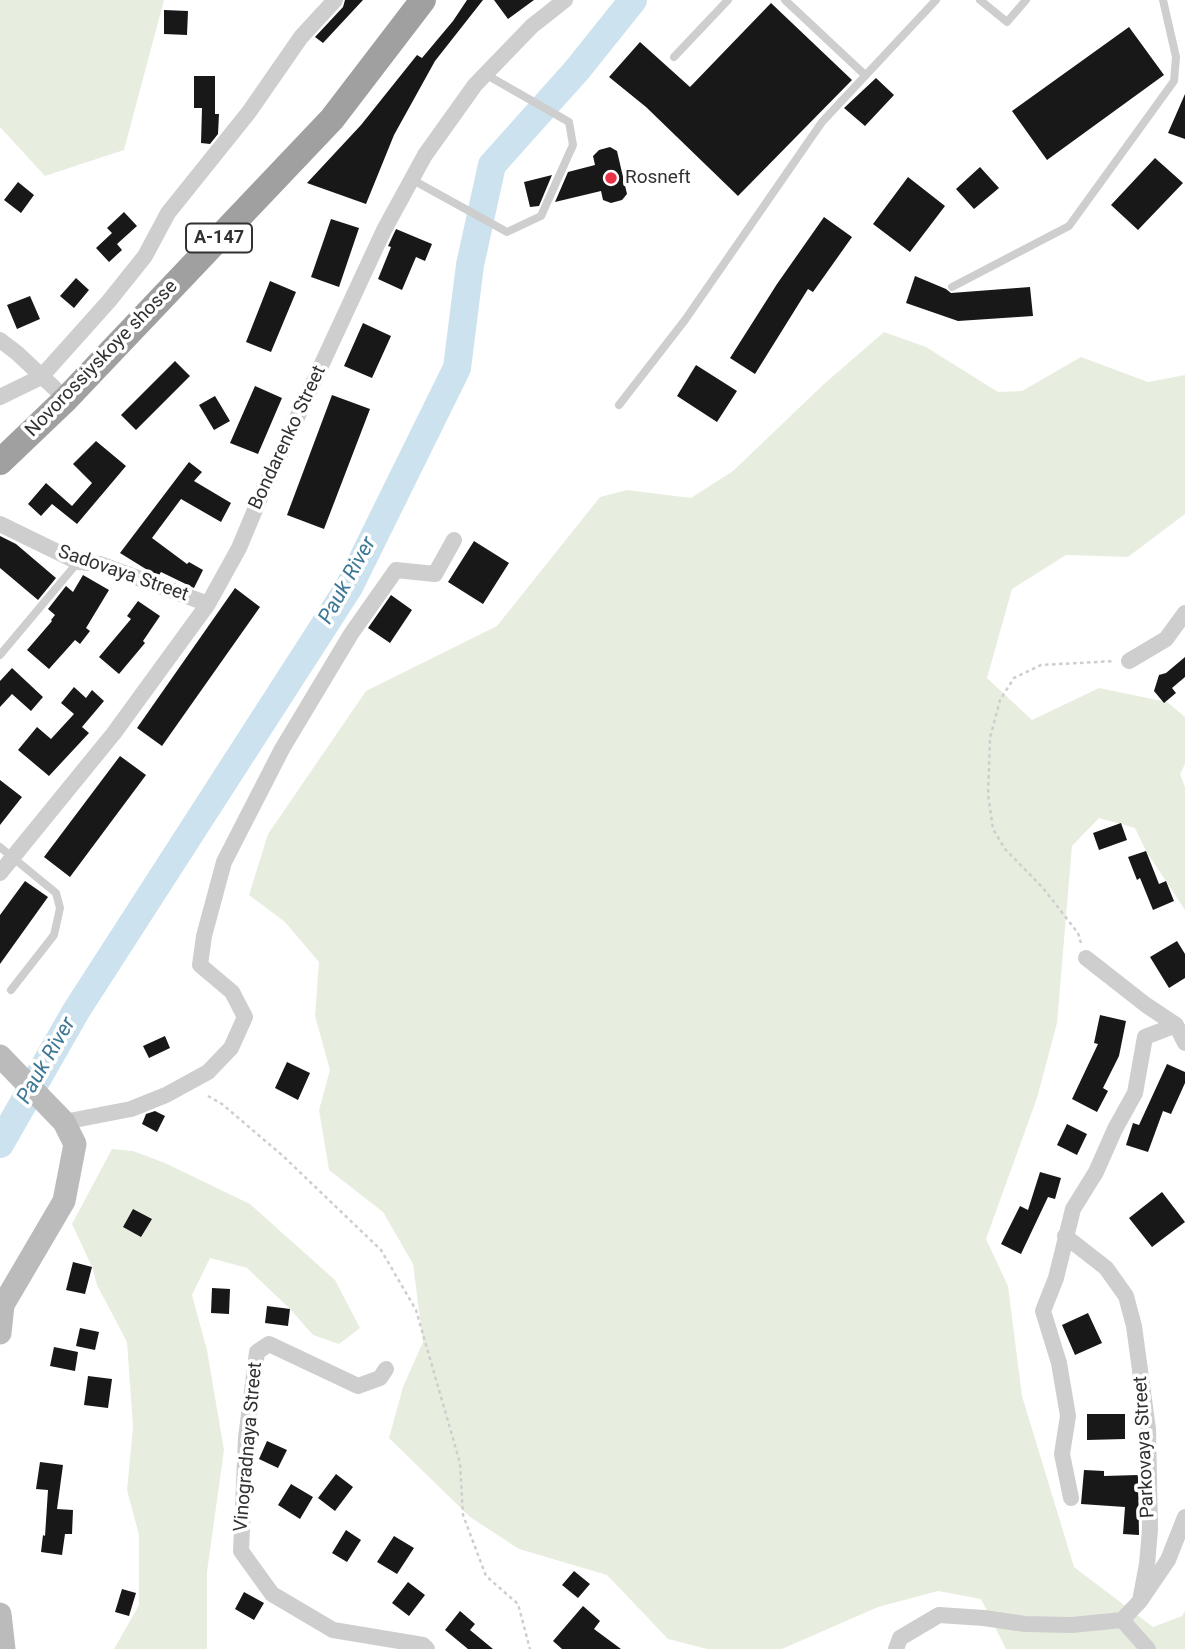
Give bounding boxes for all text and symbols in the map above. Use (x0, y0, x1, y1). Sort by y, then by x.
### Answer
place label: Rosneft (625, 167, 691, 189)
marker: Rosneft (603, 170, 619, 186)
road number: А-147 (186, 224, 252, 252)
street label: Novorossiyskoye shosse (21, 276, 183, 442)
street label: Bondarenko Street (245, 362, 331, 514)
water label: Pauk River (314, 533, 382, 629)
street label: Sadovaya Street (55, 541, 191, 607)
water label: Pauk River (12, 1013, 82, 1109)
street label: Vinogradnaya Street (230, 1361, 268, 1533)
street label: Parkovaya Street (1130, 1375, 1160, 1519)

